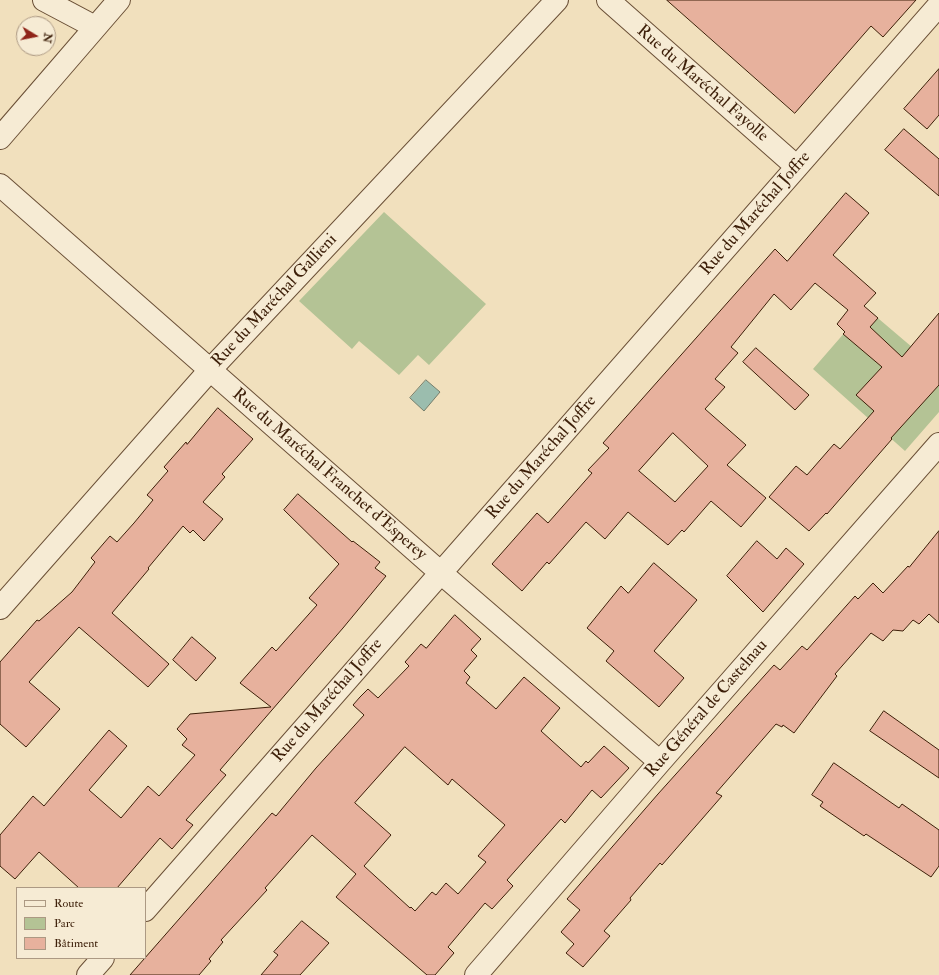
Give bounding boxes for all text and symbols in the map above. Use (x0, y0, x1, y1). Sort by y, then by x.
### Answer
north arrow (16, 16, 56, 56)
street label: Rue du Maréchal Fayolle (632, 21, 772, 147)
text: N (40, 32, 55, 44)
street label: Rue du Maréchal Joffre (697, 148, 815, 280)
street label: Rue du Maréchal Gallieni (208, 230, 342, 372)
street label: Rue du Maréchal Franchet d'Esperey (228, 385, 430, 565)
street label: Rue du Maréchal Joffre (483, 392, 601, 524)
street label: Rue du Maréchal Joffre (269, 635, 387, 767)
street label: Rue Général de Castelnau (642, 636, 772, 782)
legend (16, 887, 146, 959)
text: Route (54, 896, 83, 911)
text: Parc (54, 916, 75, 931)
text: Bâtiment (54, 936, 98, 951)

